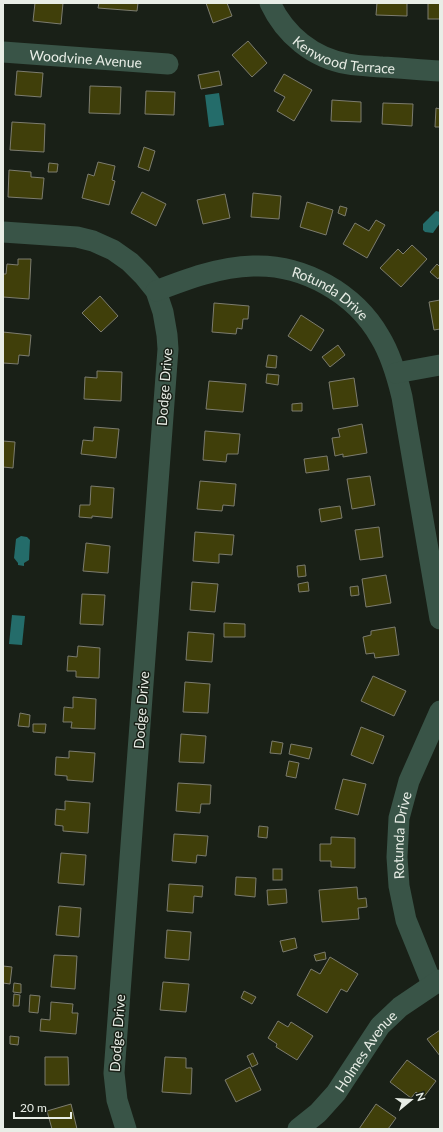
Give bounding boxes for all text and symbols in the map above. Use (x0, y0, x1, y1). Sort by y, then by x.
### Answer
street label: Kenwood Terrace (290, 32, 396, 76)
street label: Woodvine Avenue (29, 45, 143, 71)
street label: Rotunda Drive (290, 262, 373, 323)
street label: Dodge Drive (153, 348, 175, 426)
street label: Dodge Drive (130, 671, 152, 749)
street label: Rotunda Drive (388, 789, 414, 880)
street label: Dodge Drive (106, 994, 128, 1072)
street label: Holmes Avenue (331, 1006, 400, 1095)
north arrow (391, 1080, 431, 1120)
text: N (413, 1091, 428, 1103)
scale bar (14, 1094, 71, 1120)
text: 20 m (20, 1100, 47, 1115)

